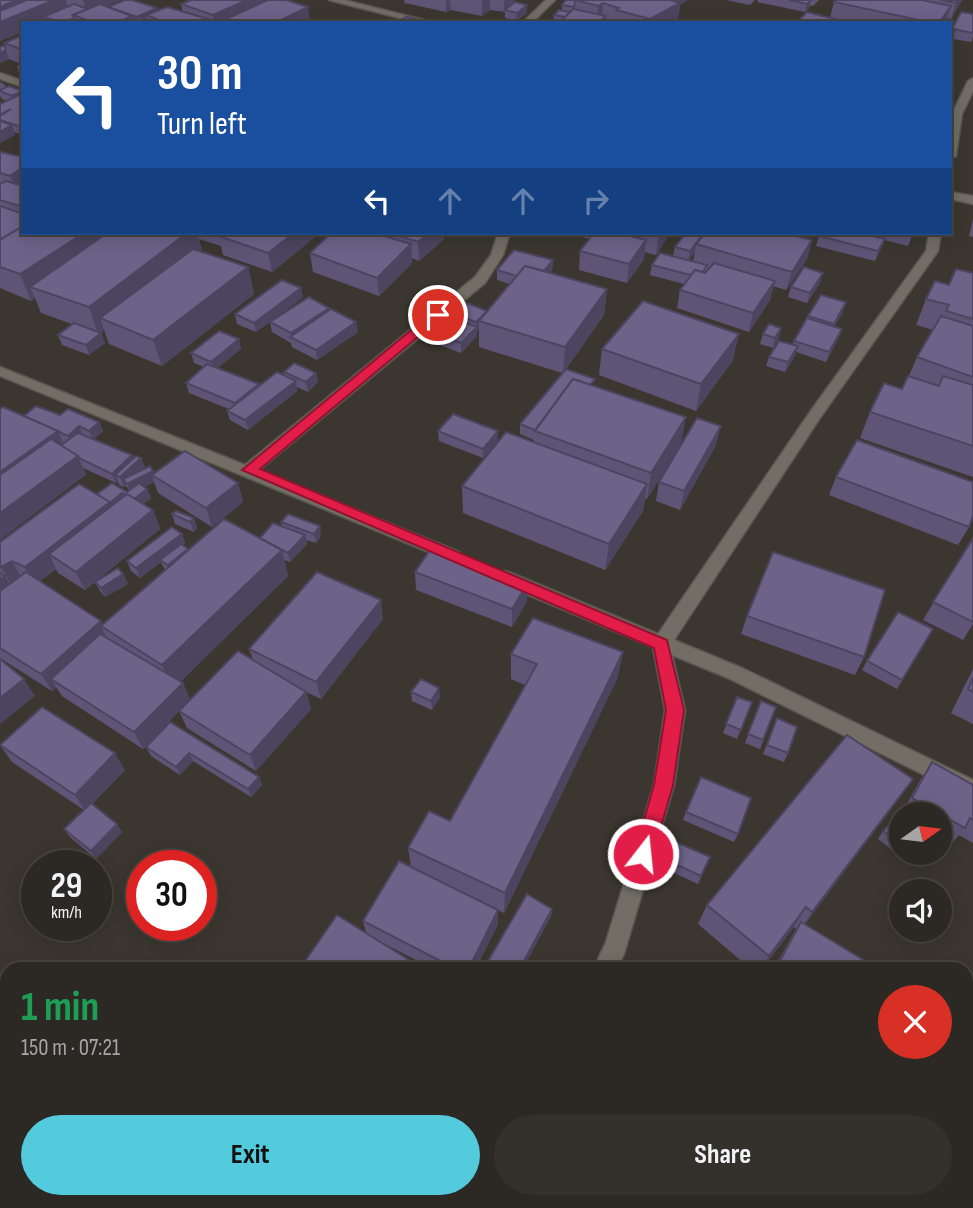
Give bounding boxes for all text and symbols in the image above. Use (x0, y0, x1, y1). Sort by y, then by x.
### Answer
text: 30 m (157, 45, 242, 104)
icon: left (42, 49, 133, 140)
text: Turn left (157, 105, 247, 144)
icon: left (358, 182, 396, 220)
icon: ahead (431, 182, 469, 220)
icon: ahead (504, 182, 542, 220)
icon: right (577, 182, 615, 220)
pin (408, 285, 468, 345)
icon: arrive (419, 296, 457, 334)
north arrow (889, 802, 952, 864)
map controls (889, 802, 952, 942)
position arrow (606, 817, 680, 891)
speed limit sign: 30 (126, 850, 217, 941)
text: 29 (51, 865, 82, 908)
button: sound (889, 879, 952, 942)
text: km/h (51, 902, 82, 923)
text: 1 min (21, 982, 99, 1033)
button: close (878, 985, 952, 1059)
text: 150 m · 07:21 (21, 1034, 120, 1062)
button: Exit (21, 1115, 480, 1195)
button: Share (494, 1115, 952, 1195)

